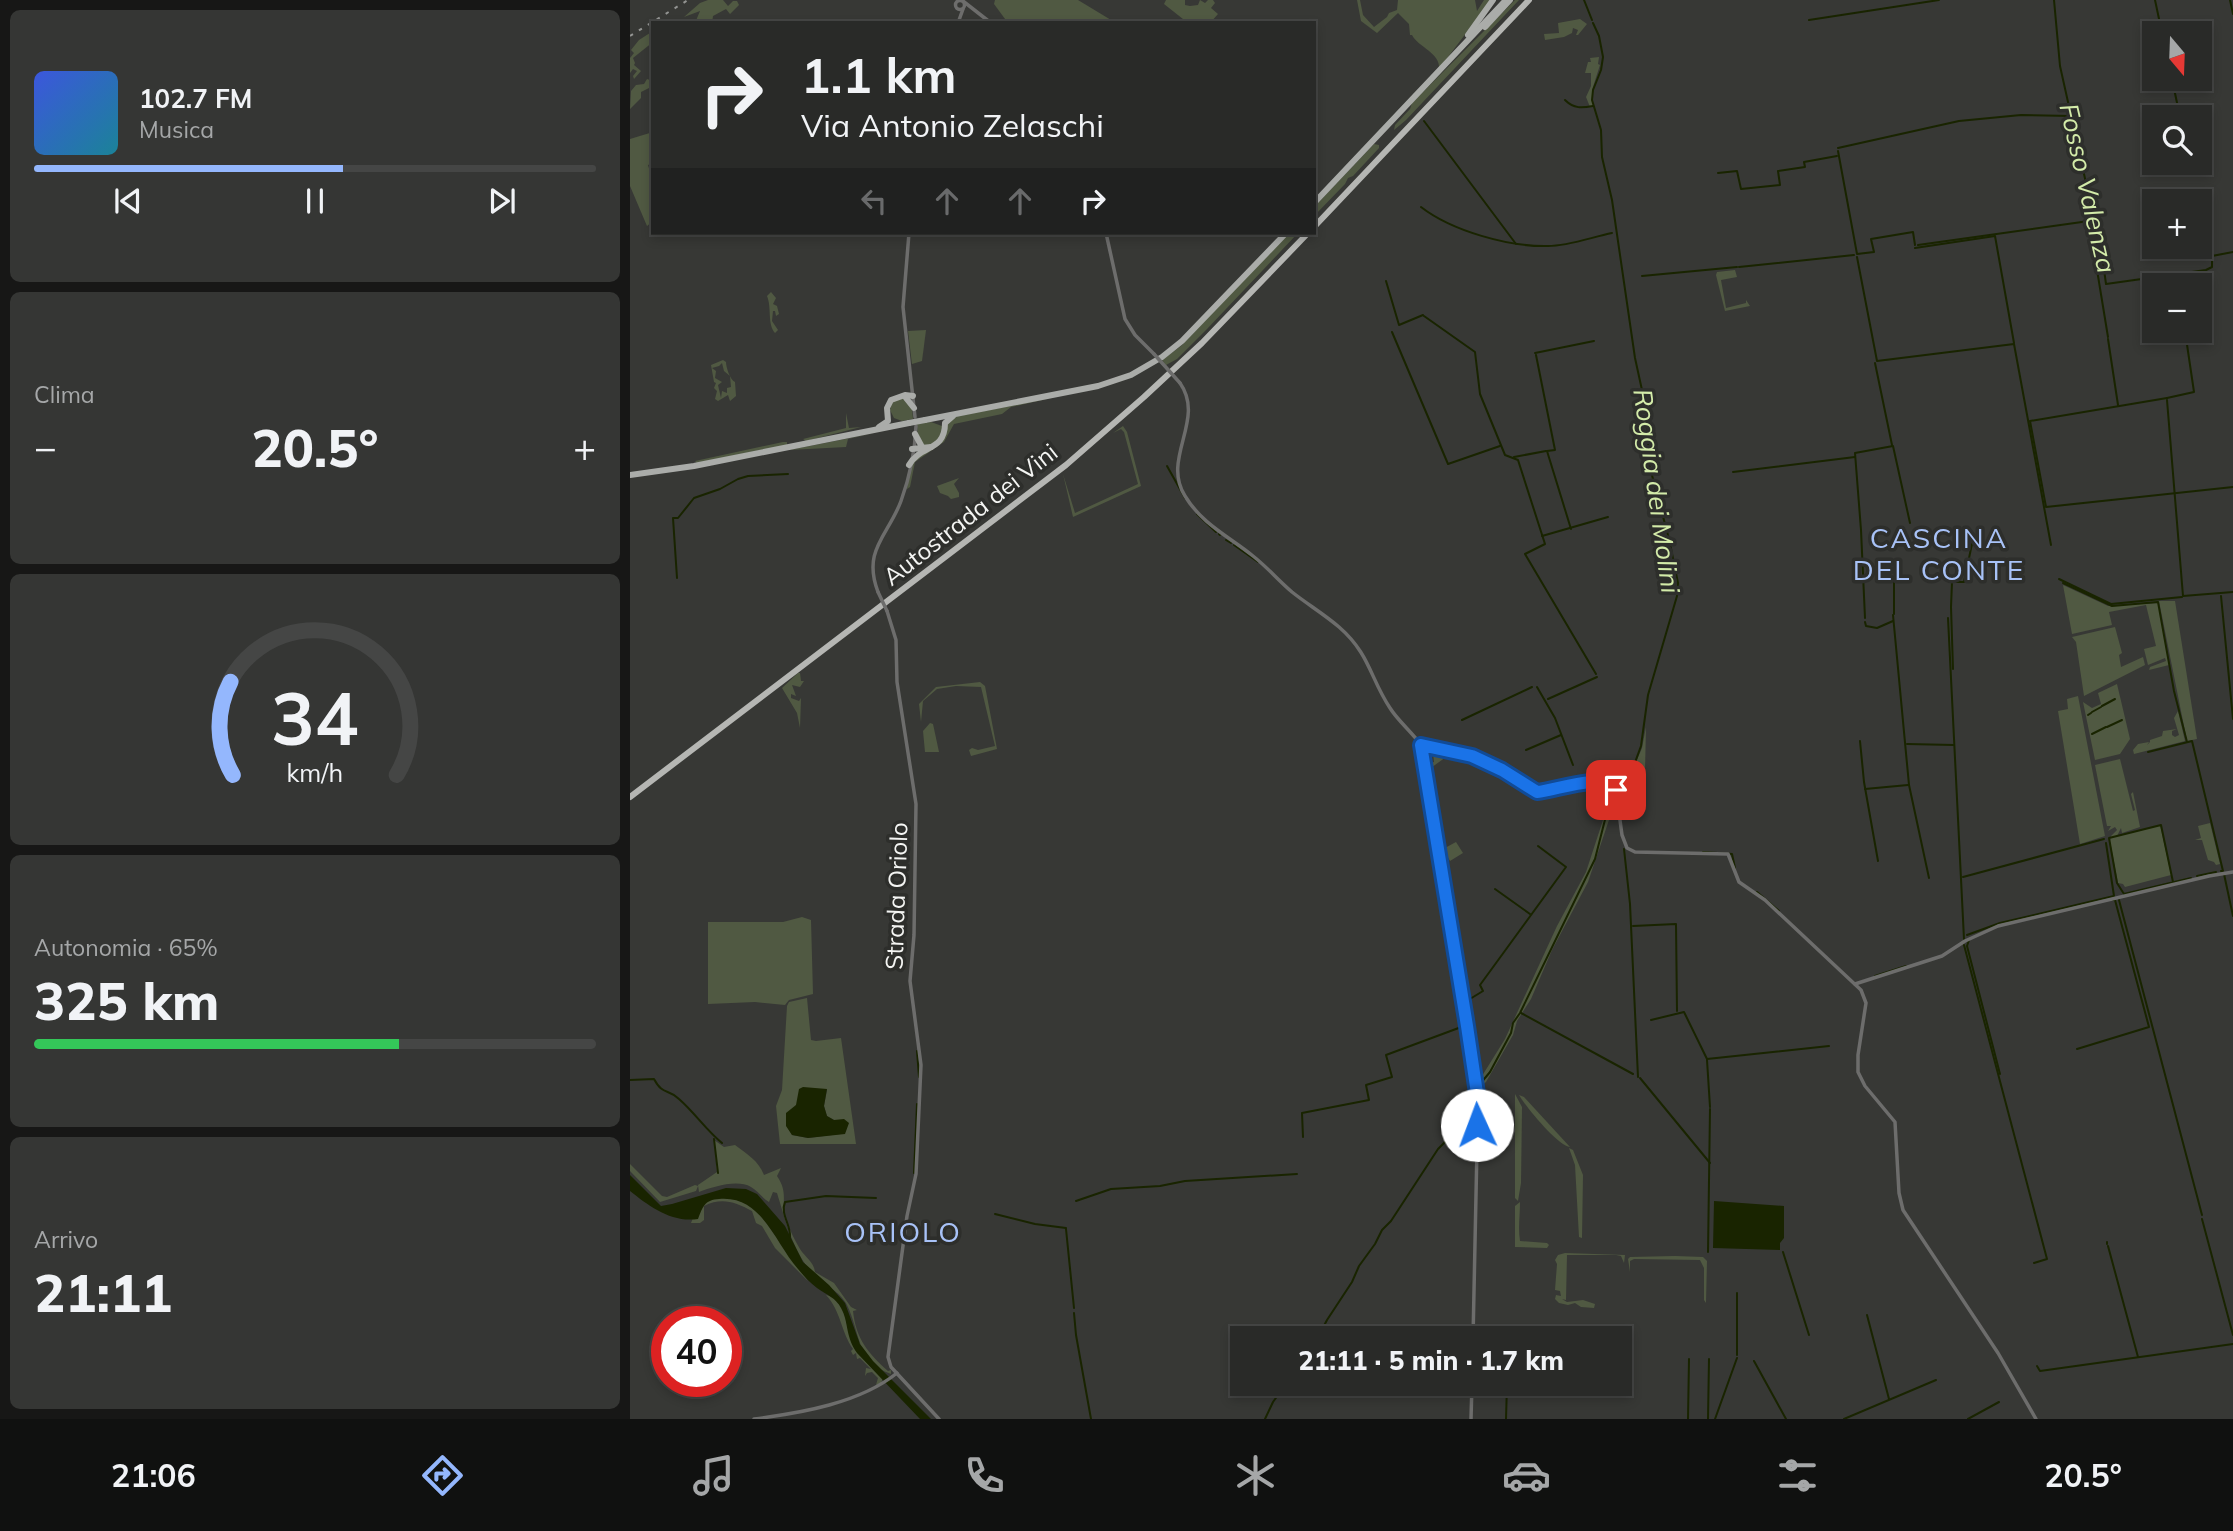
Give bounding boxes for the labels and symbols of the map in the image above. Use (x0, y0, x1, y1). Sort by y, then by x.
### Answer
north arrow (2142, 21, 2212, 91)
water label: Fosso Valenza (2052, 100, 2124, 276)
water label: Roggia dei Molini (1626, 387, 1688, 596)
street label: Autostrada dei Vini (877, 436, 1063, 592)
district label: CASCINA DEL CONTE (1853, 520, 2025, 587)
pin (1586, 760, 1646, 820)
street label: Strada Oriolo (878, 822, 914, 970)
position arrow (1440, 1088, 1514, 1162)
district label: ORIOLO (844, 1214, 962, 1249)
speed limit sign: 40 (651, 1306, 742, 1397)

